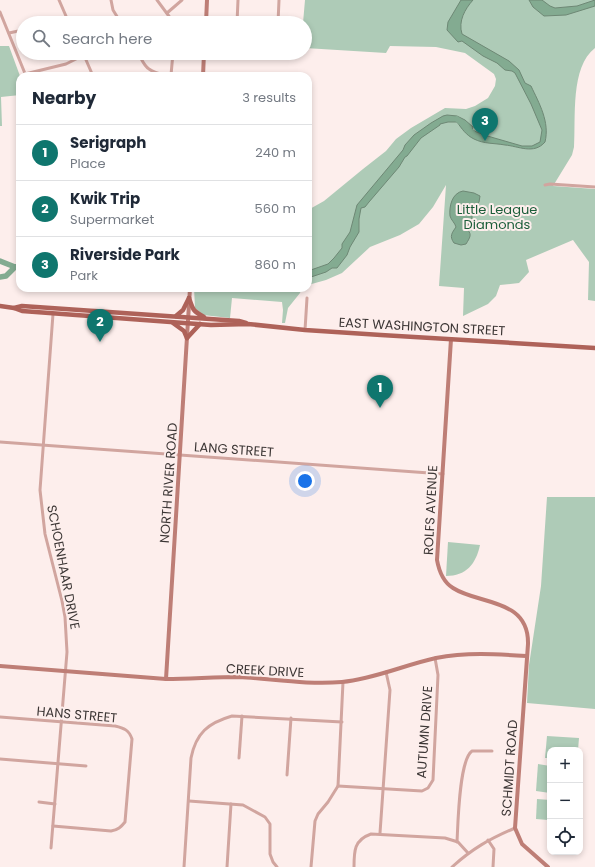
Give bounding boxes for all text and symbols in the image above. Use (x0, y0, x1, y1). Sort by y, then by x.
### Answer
search box (16, 16, 312, 60)
icon: search (30, 27, 52, 49)
text: Search here (62, 28, 152, 49)
text: Nearby (32, 86, 96, 110)
text: 3 results (242, 88, 296, 107)
pin: 3 (472, 108, 498, 141)
text: Serigraph (70, 132, 146, 153)
text: 1 (43, 143, 47, 162)
text: 240 m (255, 143, 296, 162)
text: Place (70, 154, 105, 173)
text: Kwik Trip (70, 188, 140, 209)
text: 2 (41, 199, 49, 218)
text: 560 m (255, 199, 296, 218)
park label: Little League Diamonds (457, 200, 537, 234)
text: Supermarket (70, 210, 154, 229)
text: Riverside Park (70, 244, 180, 265)
text: 3 (41, 255, 49, 274)
text: 860 m (255, 255, 296, 274)
text: Park (70, 266, 98, 285)
pin: 2 (87, 309, 113, 342)
street label: EAST WASHINGTON STREET (338, 313, 506, 340)
pin: 1 (367, 375, 393, 408)
street label: NORTH RIVER ROAD (155, 422, 182, 544)
street label: LANG STREET (193, 437, 275, 462)
street label: ROLFS AVENUE (419, 464, 442, 556)
your location (295, 471, 315, 491)
street label: SCHOENHAAR DRIVE (42, 503, 85, 631)
street label: CREEK DRIVE (225, 659, 305, 682)
street label: AUTUMN DRIVE (412, 685, 437, 779)
street label: HANS STREET (36, 702, 118, 727)
street label: SCHMIDT ROAD (497, 719, 522, 817)
map controls (547, 747, 583, 855)
button: + (547, 747, 583, 783)
button: − (547, 783, 583, 819)
button: locate (547, 819, 583, 855)

